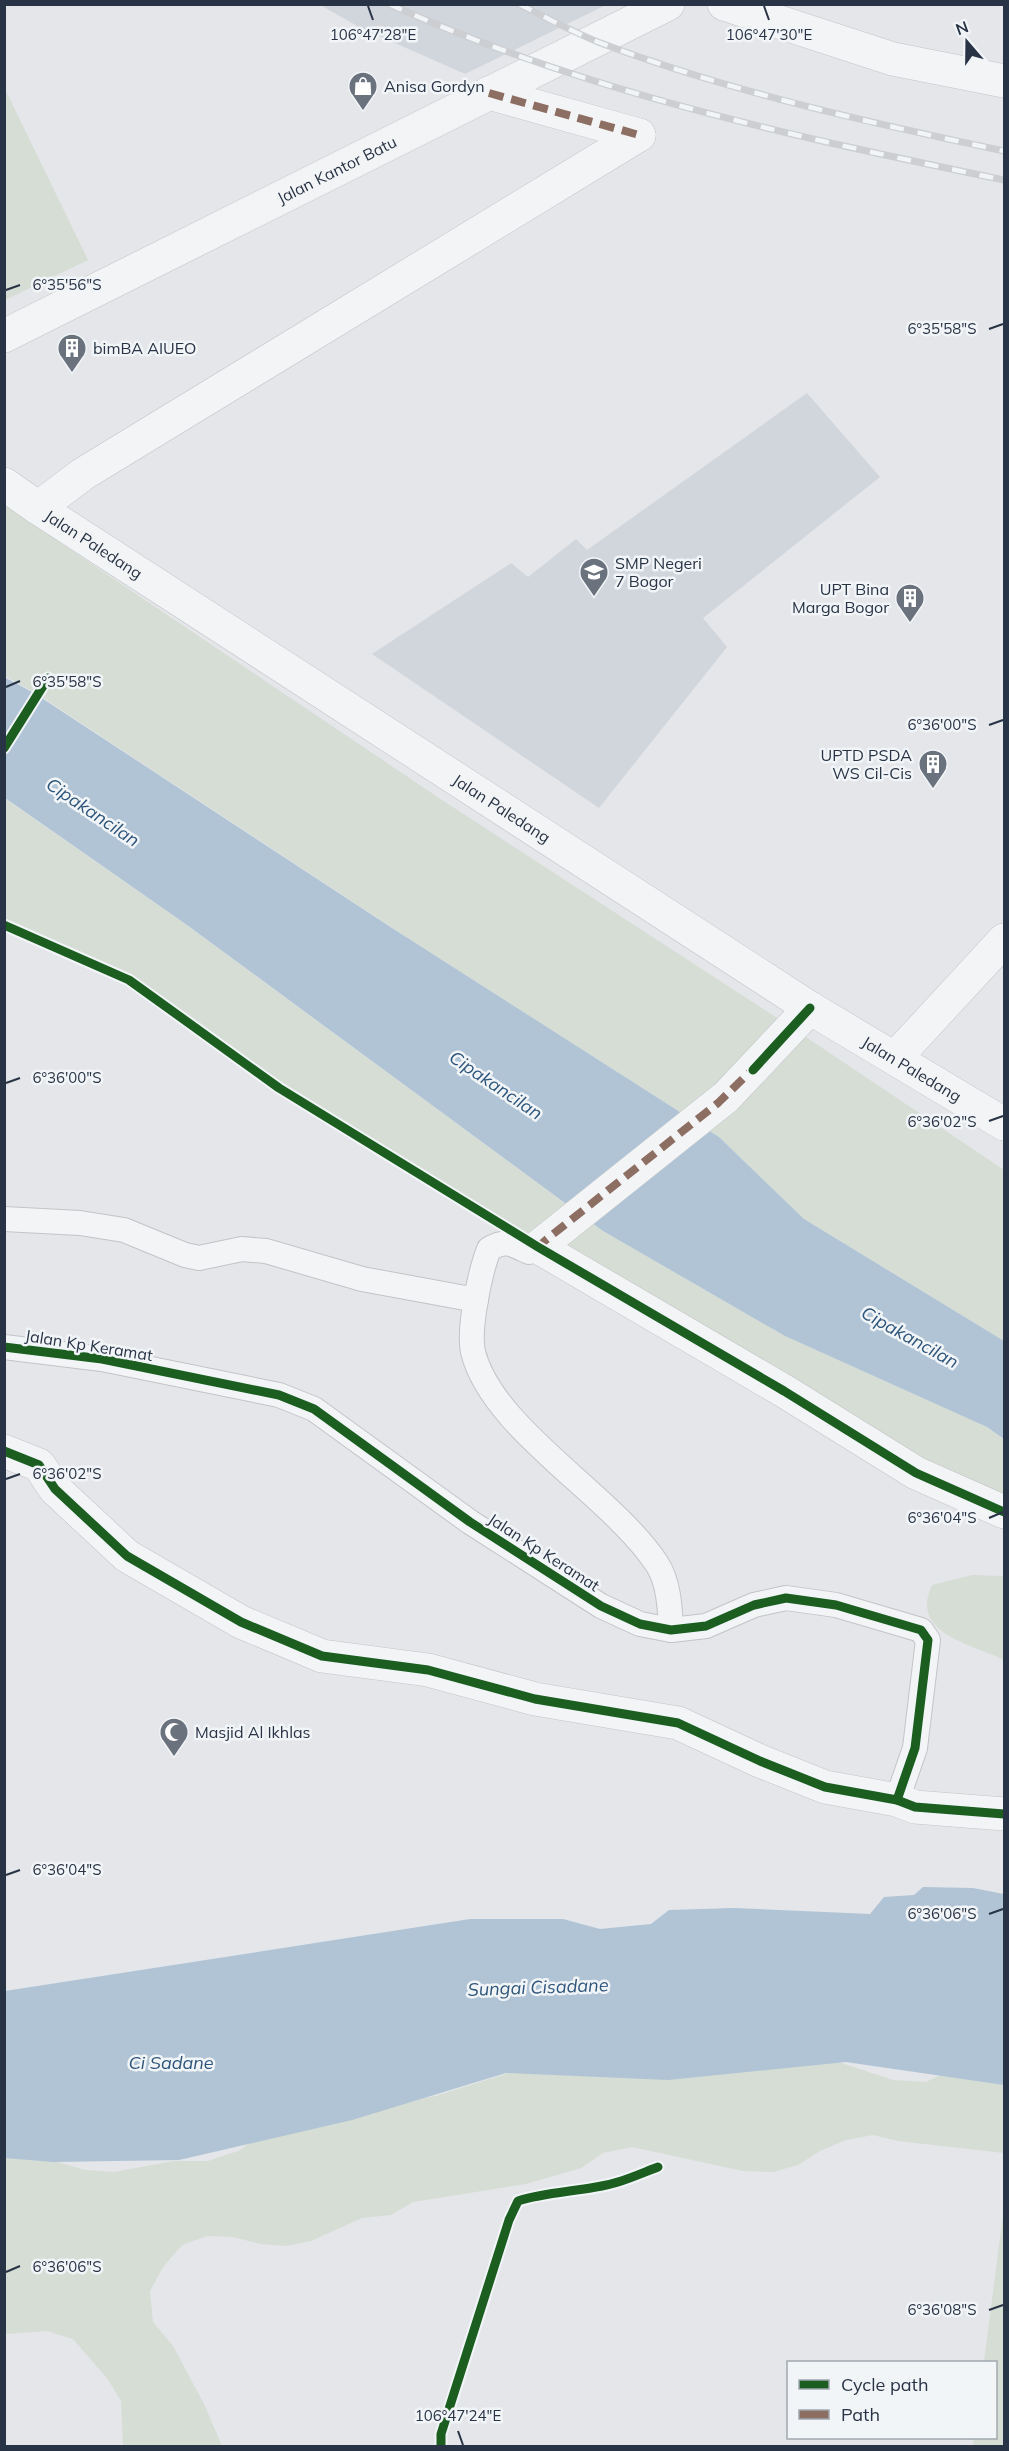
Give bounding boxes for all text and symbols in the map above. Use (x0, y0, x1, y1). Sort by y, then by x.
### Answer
north arrow (937, 12, 997, 72)
text: N (953, 16, 971, 39)
text: 106°47'28"E (330, 25, 416, 44)
text: 106°47'30"E (726, 25, 812, 44)
shop icon: Anisa Gordyn (347, 70, 379, 112)
place label: Anisa Gordyn (384, 76, 485, 96)
street label: Jalan Kantor Batu (274, 131, 400, 208)
text: 6°35'56"S (32, 275, 102, 294)
text: 6°35'58"S (907, 319, 977, 338)
building icon: bimBA AIUEO (56, 332, 88, 374)
place label: bimBA AIUEO (93, 338, 196, 358)
street label: Jalan Paledang (41, 505, 146, 583)
place label: SMP Negeri 7 Bogor (615, 553, 702, 591)
school or university icon: SMP Negeri 7 Bogor (578, 556, 610, 598)
place label: UPT Bina Marga Bogor (792, 579, 889, 617)
building icon: UPT Bina Marga Bogor (894, 582, 926, 624)
text: 6°35'58"S (32, 672, 102, 691)
text: 6°36'00"S (907, 715, 977, 734)
place label: UPTD PSDA WS Cil-Cis (821, 745, 912, 783)
building icon: UPTD PSDA WS Cil-Cis (917, 748, 949, 790)
street label: Jalan Paledang (449, 769, 554, 847)
water label: Cipakancilan (42, 772, 144, 852)
street label: Jalan Paledang (858, 1031, 965, 1106)
water label: Cipakancilan (445, 1045, 547, 1125)
text: 6°36'00"S (32, 1068, 102, 1087)
text: 6°36'02"S (907, 1112, 977, 1131)
water label: Cipakancilan (857, 1301, 963, 1373)
street label: Jalan Kp Keramat (24, 1325, 155, 1365)
text: 6°36'02"S (32, 1464, 102, 1483)
street label: Jalan Kp Keramat (484, 1508, 604, 1596)
text: 6°36'04"S (907, 1508, 977, 1527)
mosque icon: Masjid Al Ikhlas (158, 1716, 190, 1758)
place label: Masjid Al Ikhlas (195, 1722, 311, 1742)
text: 6°36'04"S (32, 1860, 102, 1879)
text: 6°36'06"S (907, 1904, 977, 1923)
water label: Sungai Cisadane (467, 1973, 609, 2001)
water label: Ci Sadane (128, 2051, 214, 2074)
text: 6°36'06"S (32, 2257, 102, 2276)
text: 6°36'08"S (907, 2300, 977, 2319)
legend (787, 2361, 997, 2439)
text: Cycle path (841, 2373, 928, 2396)
text: Path (841, 2403, 880, 2426)
text: 106°47'24"E (415, 2406, 501, 2425)

